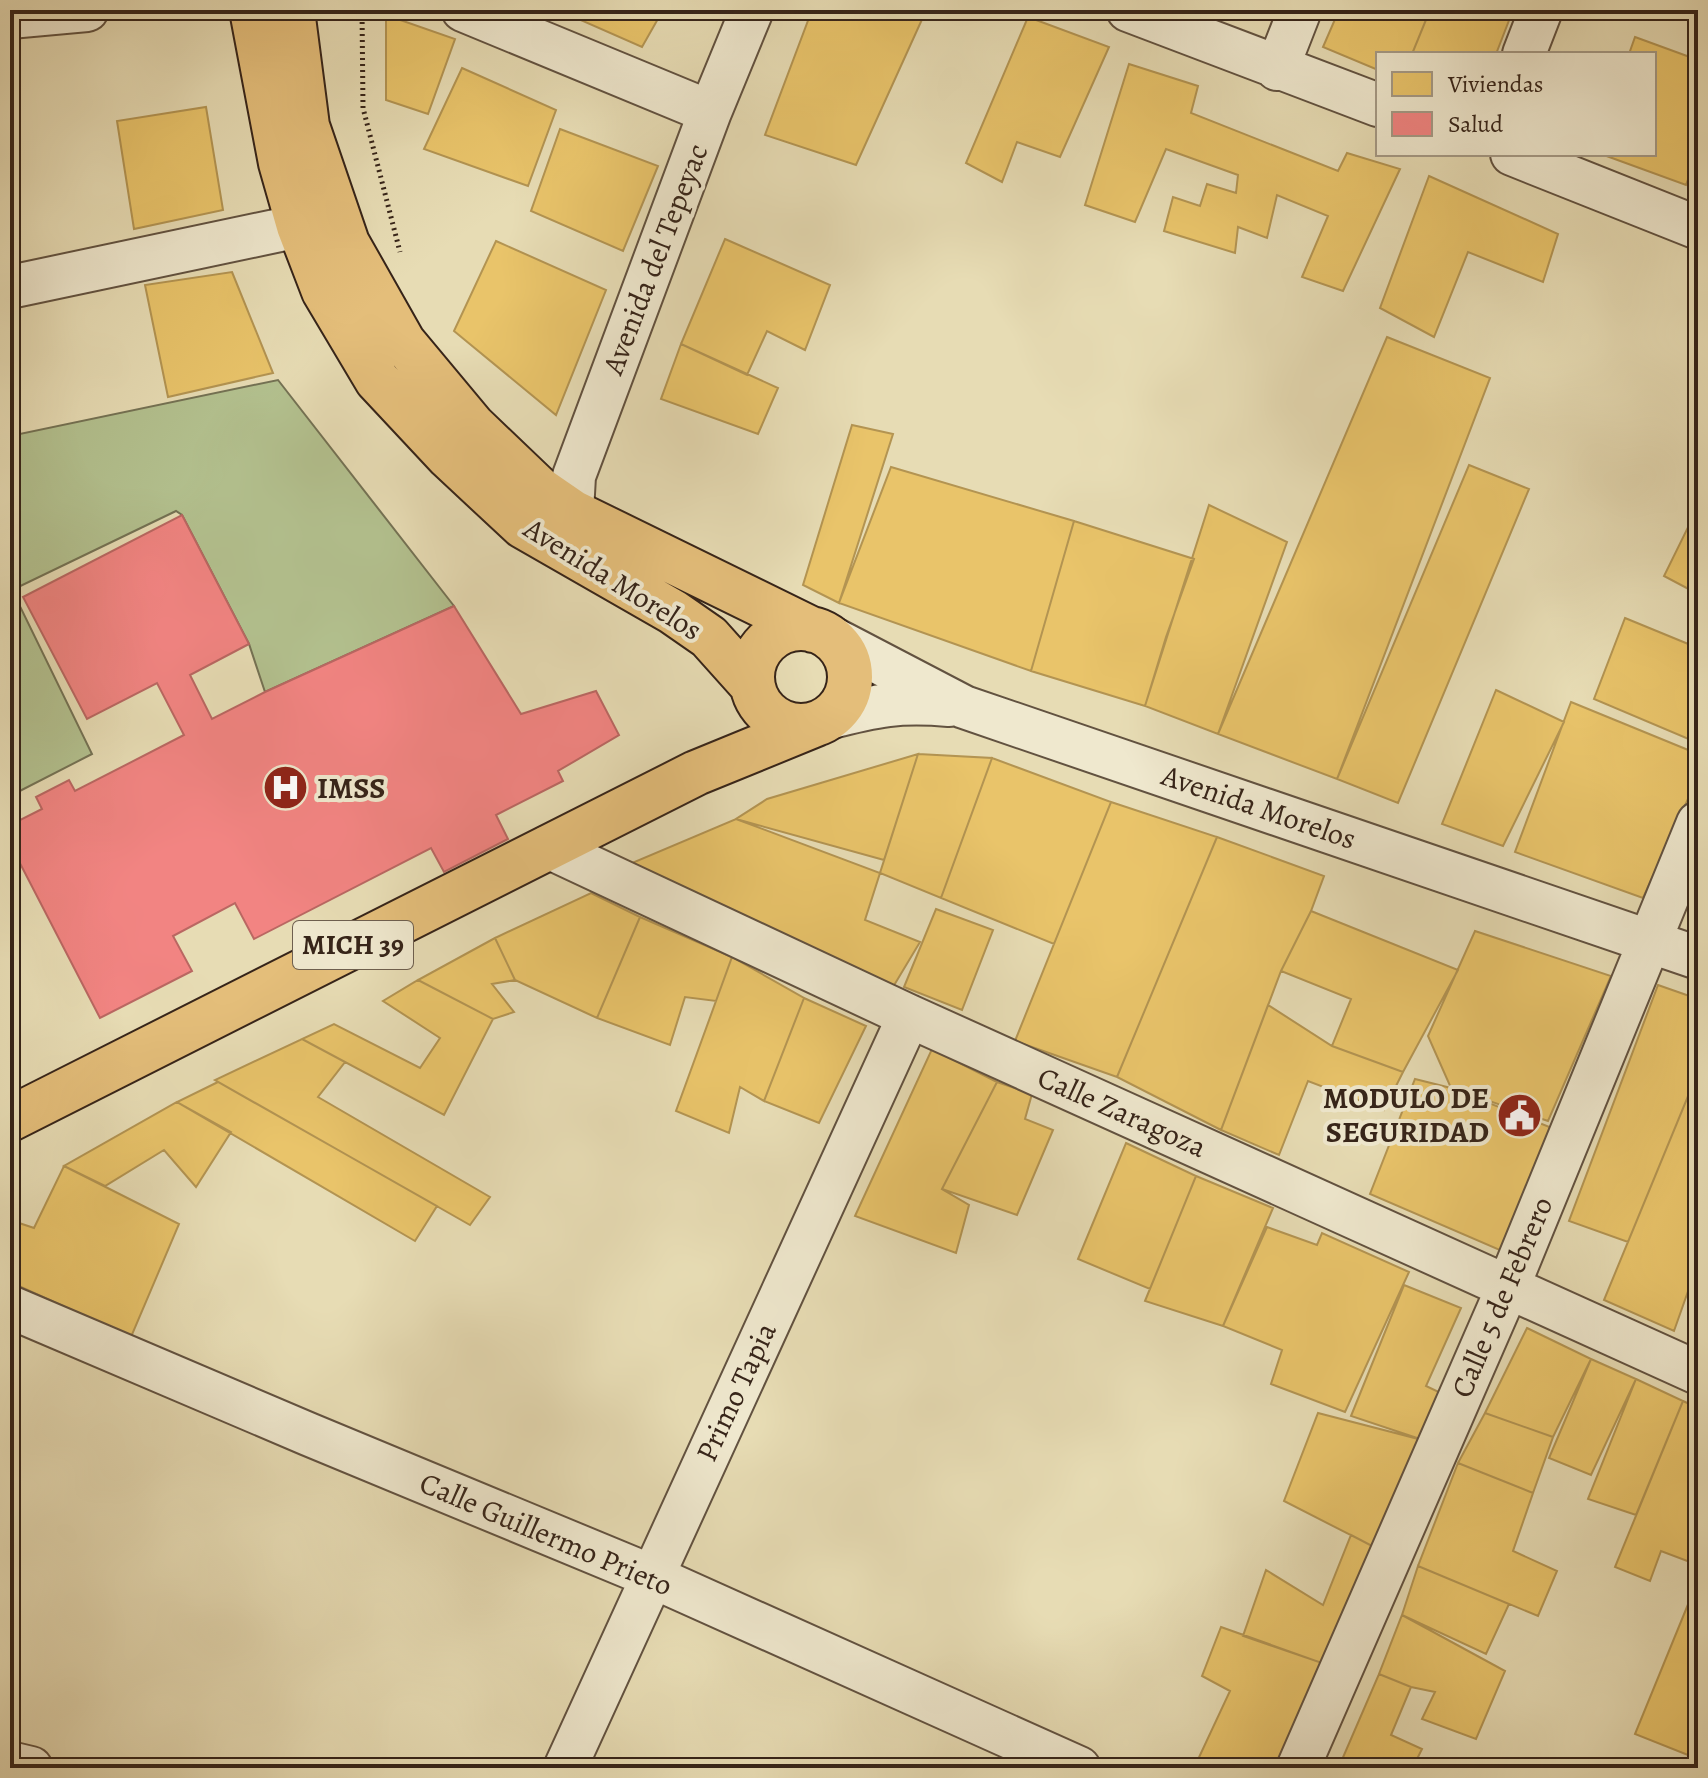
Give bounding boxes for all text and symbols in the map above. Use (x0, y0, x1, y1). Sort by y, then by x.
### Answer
legend (1376, 52, 1656, 156)
text: Viviendas (1447, 68, 1544, 100)
text: Salud (1448, 108, 1503, 140)
street label: Avenida del Tepeyac (592, 138, 717, 381)
street label: Avenida Morelos (516, 508, 710, 650)
street label: Avenida Morelos (1156, 755, 1361, 859)
hospital icon: IMSS (262, 764, 310, 812)
place label: IMSS (317, 768, 386, 808)
road number: MICH 39 (293, 921, 413, 969)
street label: Calle Zaragoza (1031, 1057, 1213, 1167)
place label: MODULO DE SEGURIDAD (1323, 1078, 1489, 1152)
public building icon: MODULO DE SEGURIDAD (1496, 1091, 1544, 1139)
street label: Calle 5 de Febrero (1442, 1190, 1562, 1404)
street label: Primo Tapia (686, 1316, 786, 1468)
street label: Calle Guillermo Prieto (414, 1463, 678, 1605)

